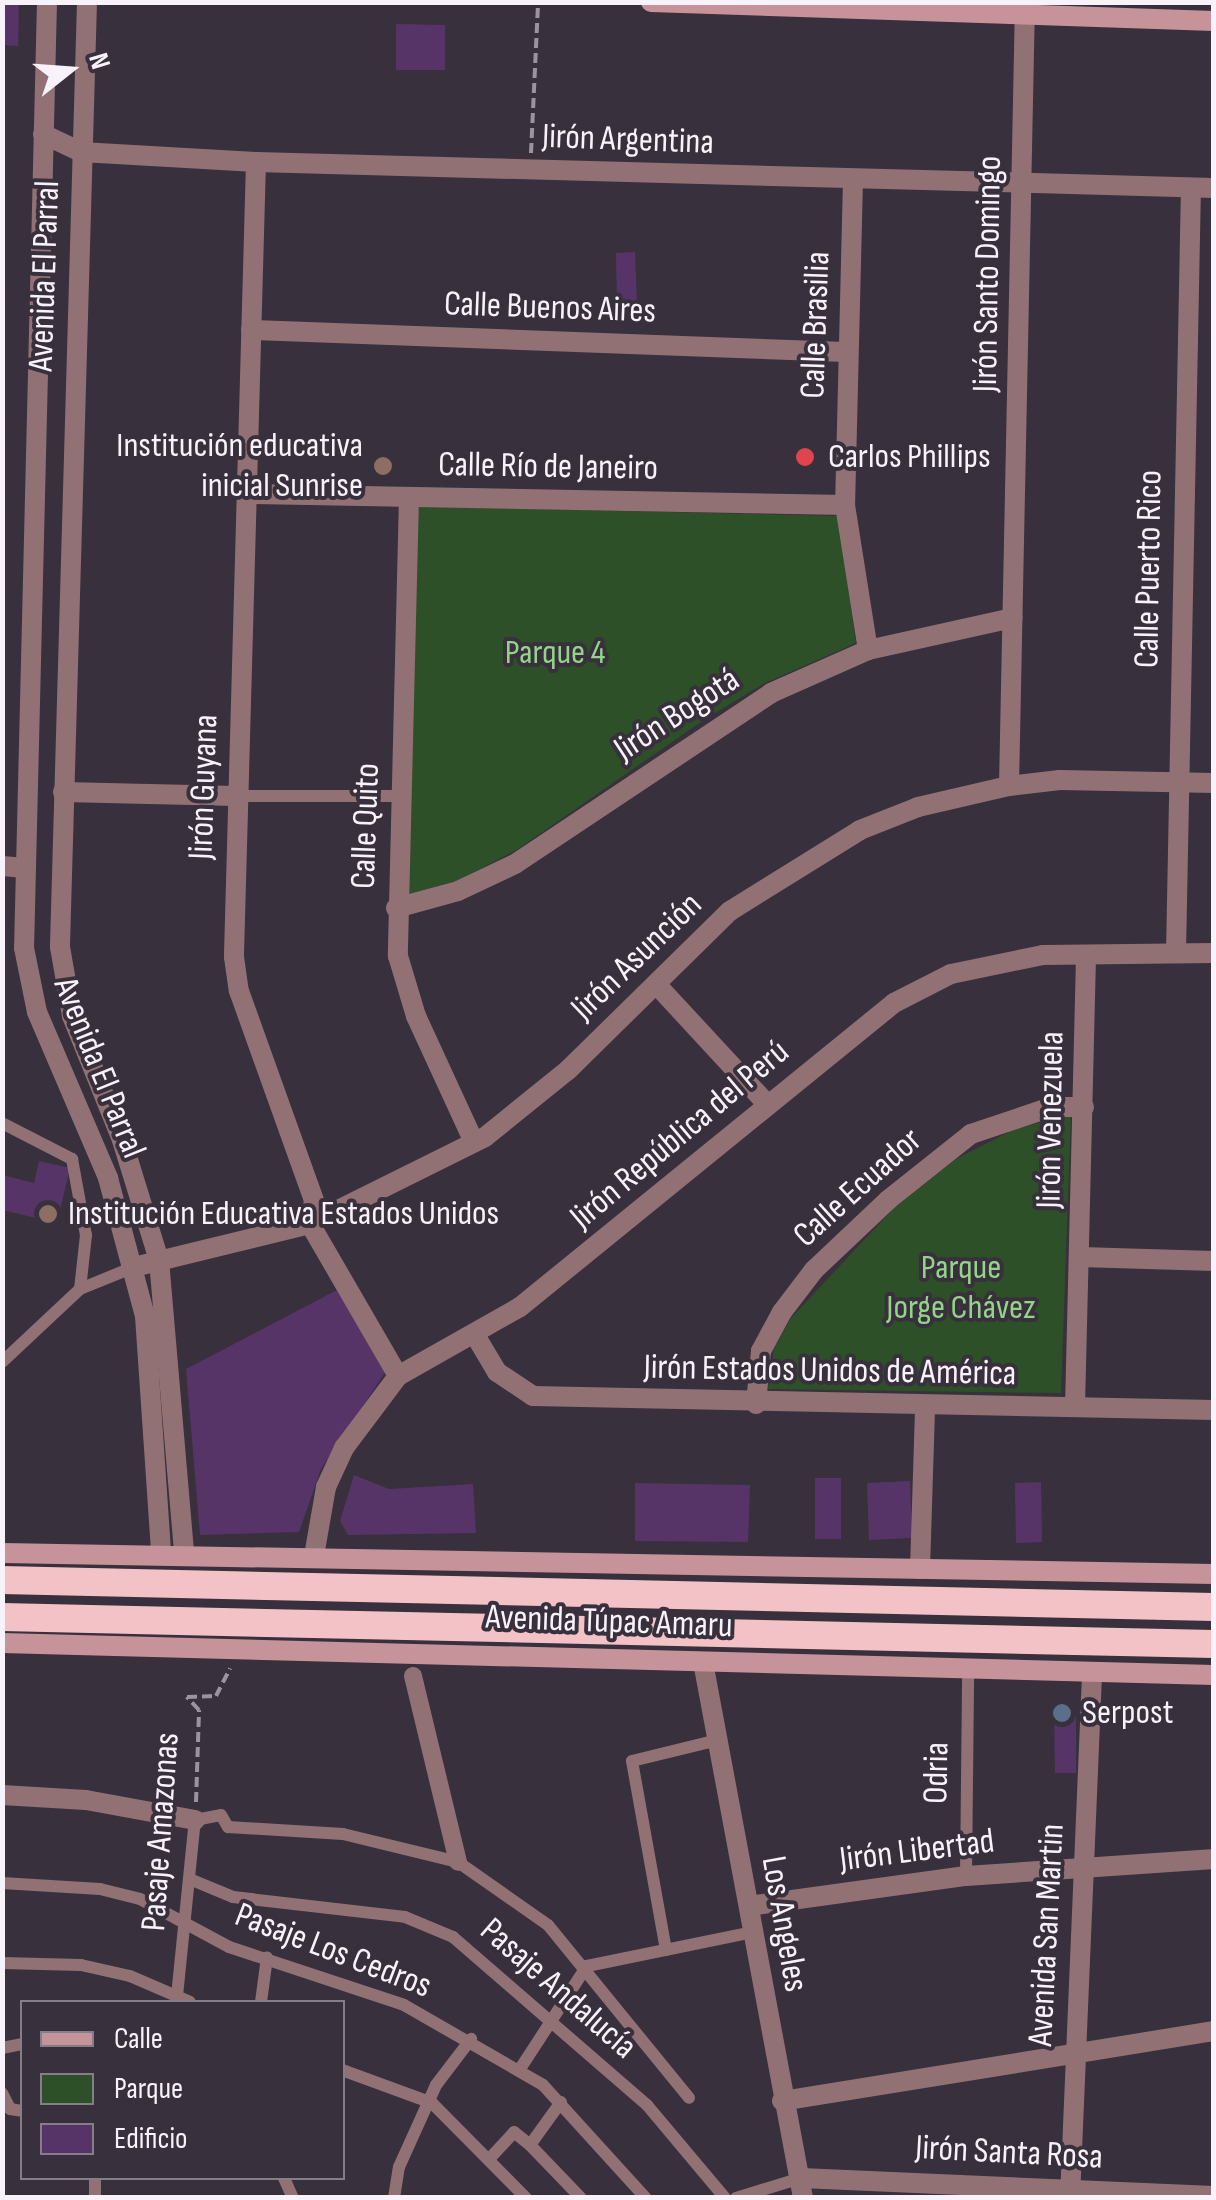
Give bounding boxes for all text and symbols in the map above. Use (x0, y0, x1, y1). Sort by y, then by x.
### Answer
north arrow (20, 20, 120, 120)
text: N (81, 49, 117, 73)
street label: Jirón Argentina (541, 116, 715, 164)
street label: Jirón Santo Domingo (965, 155, 1011, 393)
street label: Avenida El Parral (21, 180, 69, 372)
street label: Calle Brasilia (792, 251, 840, 399)
street label: Calle Buenos Aires (443, 283, 657, 333)
place label: Institución educativa inicial Sunrise (116, 425, 363, 507)
place label: Carlos Phillips (828, 436, 991, 478)
street label: Calle Río de Janeiro (438, 444, 658, 490)
marker: Carlos Phillips (792, 444, 818, 470)
marker: Institución educativa inicial Sunrise (372, 455, 394, 477)
street label: Calle Puerto Rico (1126, 470, 1172, 668)
park label: Parque 4 (505, 632, 605, 674)
street label: Jirón Bogotá (607, 659, 747, 771)
street label: Jirón Guyana (180, 714, 228, 860)
street label: Calle Quito (343, 762, 389, 890)
street label: Jirón Asunción (563, 884, 711, 1030)
street label: Avenida El Parral (44, 972, 154, 1164)
street label: Jirón República del Perú (562, 1031, 798, 1239)
street label: Jirón Venezuela (1028, 1031, 1074, 1209)
street label: Calle Ecuador (785, 1120, 931, 1256)
place label: Institución Educativa Estados Unidos (68, 1193, 499, 1235)
marker: Institución Educativa Estados Unidos (37, 1203, 59, 1225)
park label: Parque Jorge Chávez (886, 1247, 1036, 1329)
street label: Jirón Estados Unidos de América (643, 1347, 1017, 1395)
street label: Avenida Túpac Amaru (485, 1597, 733, 1647)
place label: Serpost (1082, 1692, 1173, 1734)
marker: Serpost (1051, 1702, 1073, 1724)
street label: Pasaje Amazonas (133, 1731, 189, 1933)
street label: Odria (915, 1742, 959, 1804)
street label: Jirón Libertad (837, 1821, 997, 1881)
street label: Avenida San Martin (1020, 1823, 1074, 2047)
street label: Los Angeles (751, 1853, 817, 1995)
street label: Pasaje Los Cedros (229, 1894, 437, 2008)
street label: Pasaje Andalucía (471, 1910, 645, 2068)
legend (20, 2000, 345, 2180)
text: Calle (114, 2021, 163, 2057)
text: Parque (114, 2071, 183, 2107)
text: Edificio (114, 2121, 187, 2157)
street label: Jirón Santa Rosa (914, 2127, 1104, 2179)

